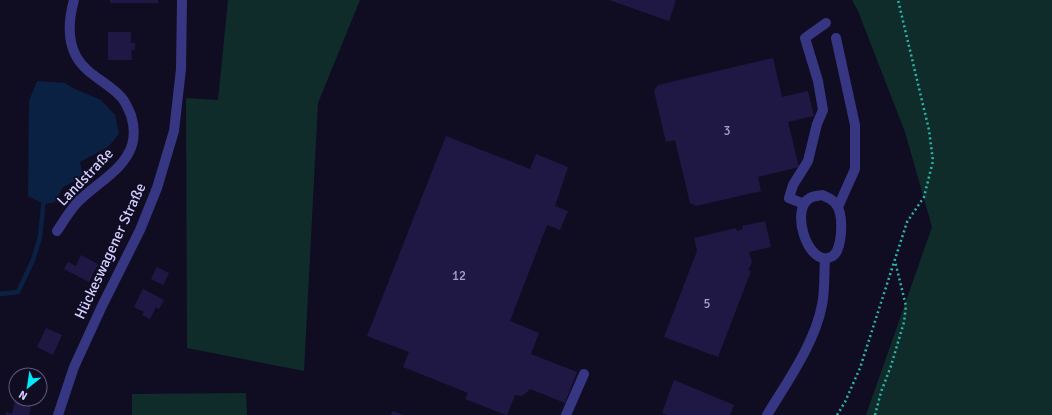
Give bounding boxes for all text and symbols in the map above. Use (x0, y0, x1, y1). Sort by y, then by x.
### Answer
house number: 3 (723, 123, 731, 139)
street label: Landstraße (53, 144, 117, 210)
street label: Hückeswagener Straße (70, 180, 150, 322)
house number: 12 (452, 268, 466, 284)
house number: 5 (703, 296, 711, 312)
north arrow (8, 367, 48, 407)
text: N (17, 388, 30, 403)

